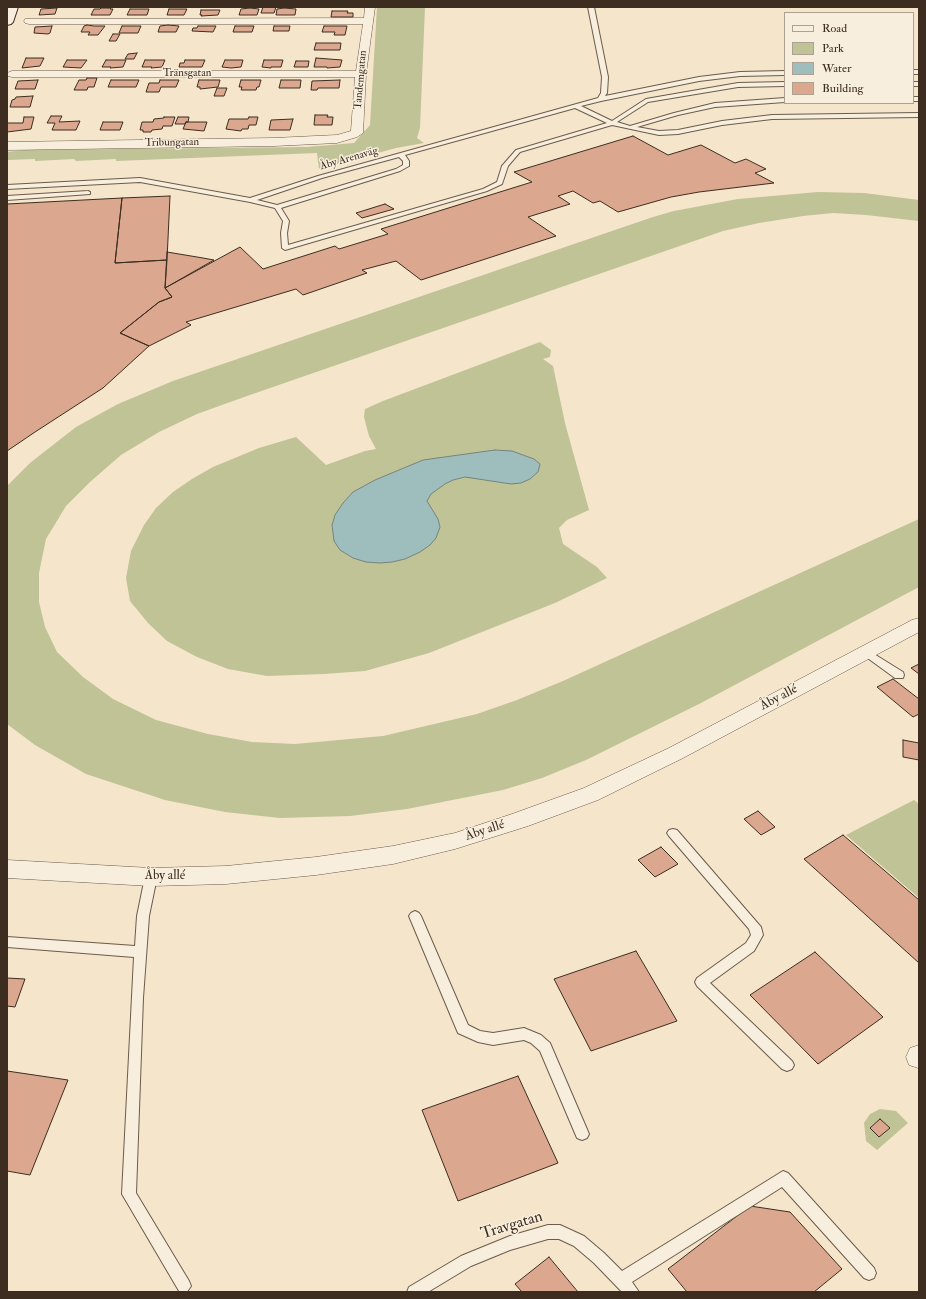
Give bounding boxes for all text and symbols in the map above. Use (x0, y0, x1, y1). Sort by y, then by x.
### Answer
legend (784, 12, 914, 104)
text: Road (822, 21, 847, 36)
text: Park (822, 41, 844, 56)
street label: Tandemgatan (352, 50, 370, 110)
text: Water (822, 61, 851, 76)
street label: Tränsgatan (163, 67, 211, 81)
text: Building (822, 81, 863, 96)
street label: Tribungatan (145, 136, 199, 150)
street label: Åby Arenaväg (318, 144, 380, 174)
street label: Åby allé (757, 682, 801, 714)
street label: Åby allé (463, 817, 507, 845)
street label: Åby allé (145, 868, 185, 884)
street label: Travgatan (479, 1208, 545, 1244)

